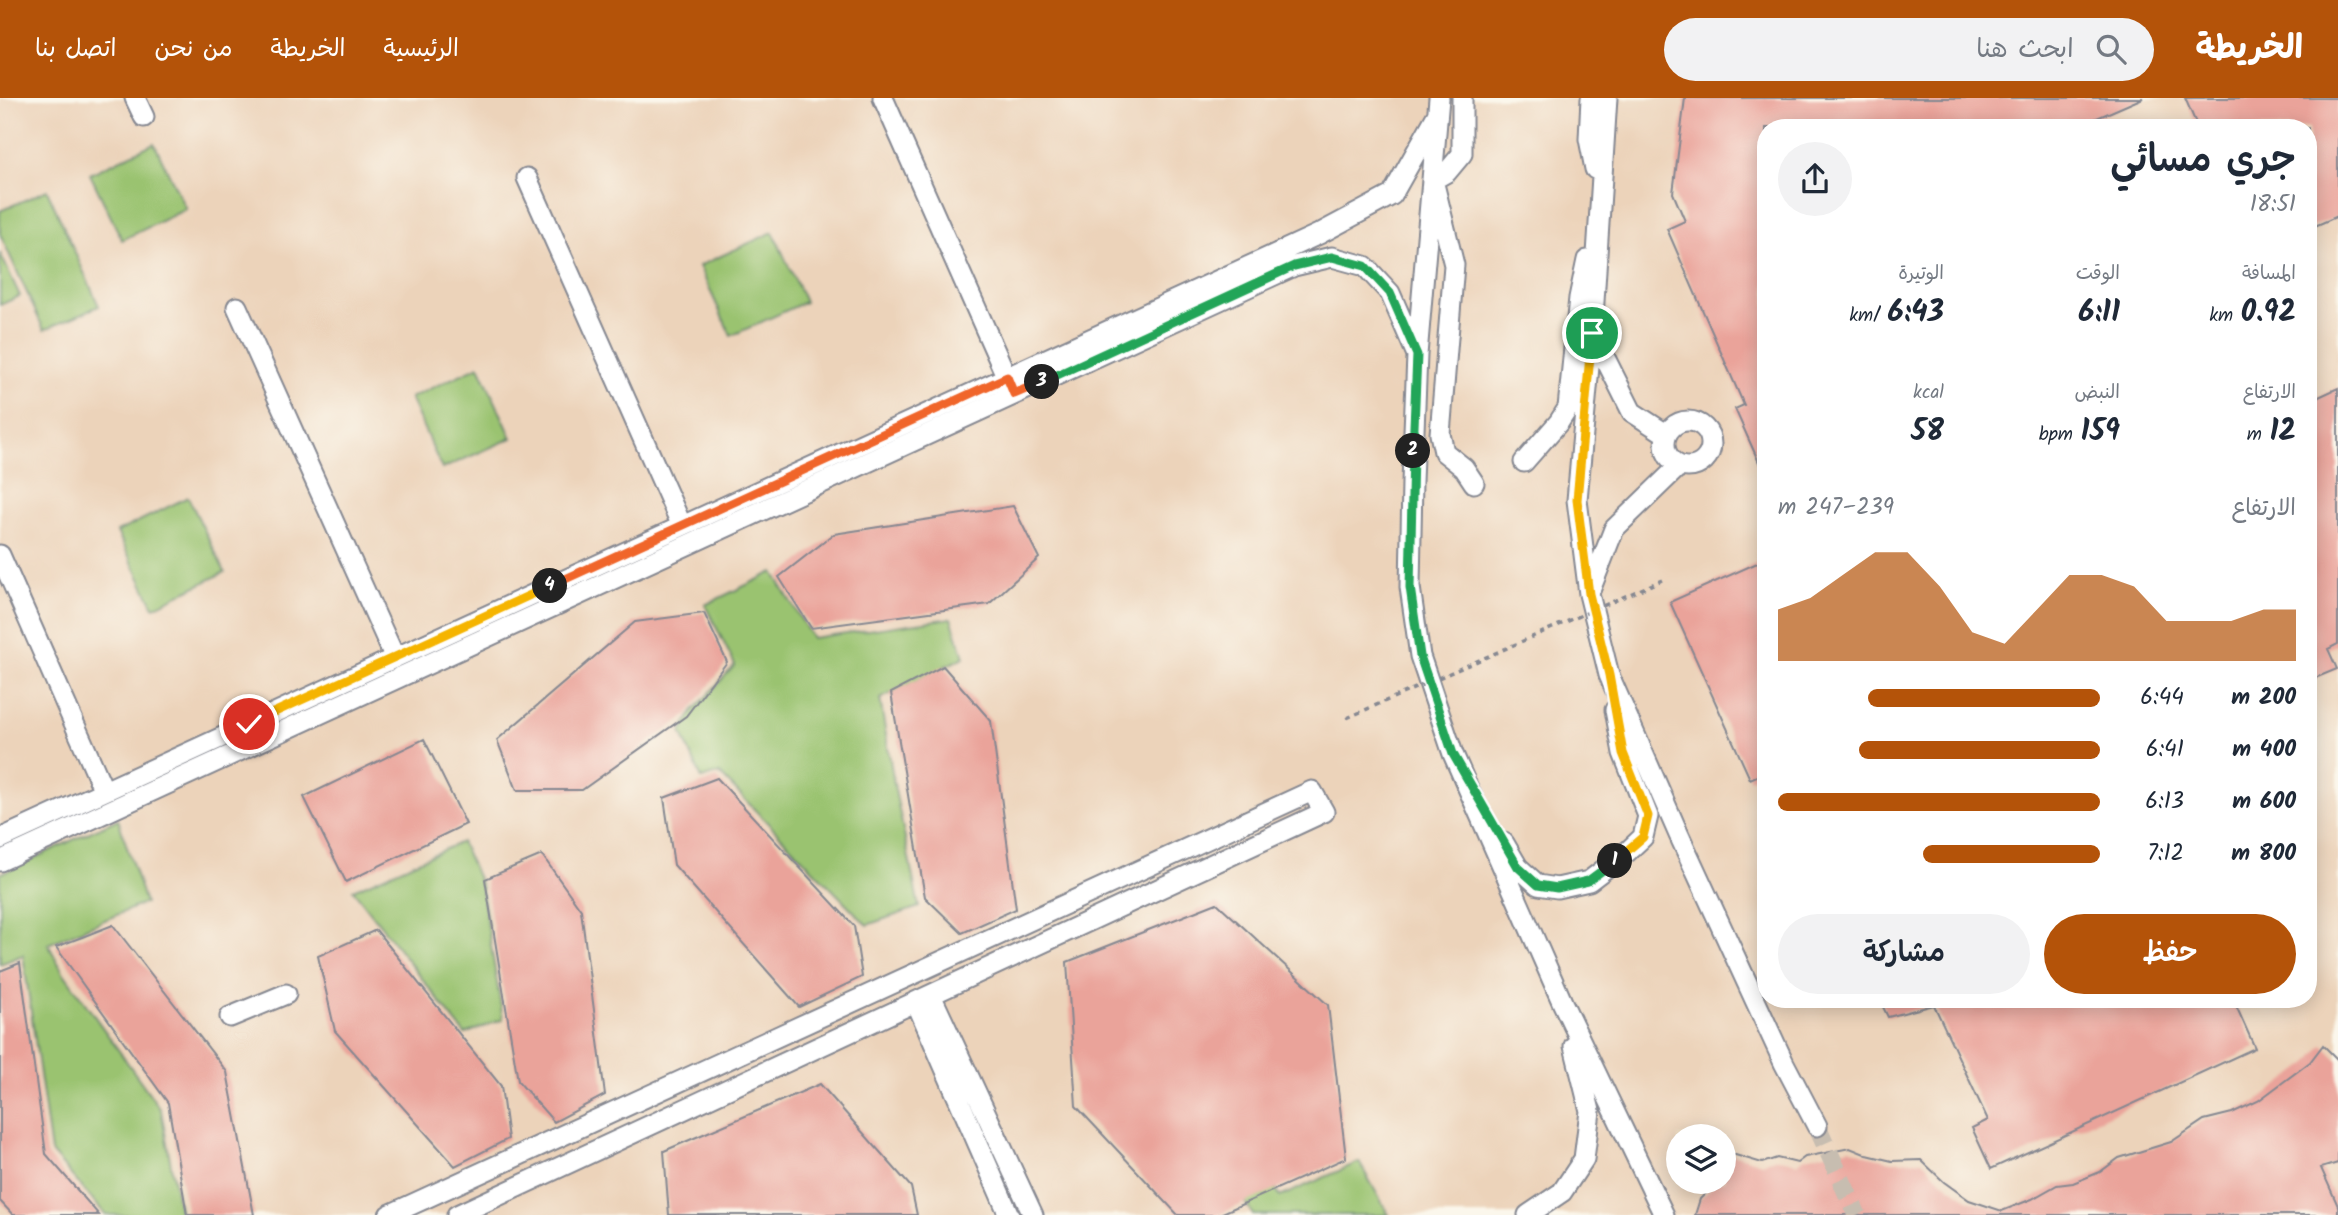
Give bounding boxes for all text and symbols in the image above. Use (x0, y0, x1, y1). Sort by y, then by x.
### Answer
search box (1664, 18, 2154, 81)
text: الخريطة (2196, 23, 2303, 76)
text: ابحث هنا (1976, 29, 2074, 71)
text: اتصل بنا (35, 30, 116, 69)
text: من نحن (154, 30, 233, 69)
text: الخريطة (271, 30, 345, 69)
text: الرئيسية (383, 30, 459, 69)
icon: search (2092, 30, 2130, 68)
text: جري مسائي (2110, 131, 2296, 191)
button: share (1778, 142, 1852, 216)
text: 18:51 (2250, 187, 2296, 223)
text: الوتيرة (1898, 259, 1944, 289)
text: الوقت (2076, 259, 2120, 289)
text: المسافة (2242, 259, 2296, 289)
text: 6:43 (1888, 289, 1944, 337)
text: 6:11 (2078, 289, 2120, 337)
text: 0.92 (2241, 289, 2296, 337)
text: /km (1849, 301, 1888, 331)
text: km (2209, 301, 2241, 331)
pin (1562, 303, 1622, 363)
icon: arrive (1573, 314, 1611, 352)
pin: 3 (1024, 364, 1060, 400)
text: 3 (1036, 366, 1047, 396)
text: kcal (1913, 378, 1944, 408)
text: النبض (2075, 378, 2120, 408)
text: الارتفاع (2243, 378, 2296, 408)
text: 58 (1911, 408, 1944, 456)
text: 159 (2081, 408, 2120, 456)
text: 12 (2269, 408, 2296, 456)
text: bpm (2039, 420, 2081, 450)
text: m (2247, 420, 2269, 450)
pin: 2 (1396, 434, 1430, 468)
text: 2 (1407, 435, 1418, 465)
text: 239–247 m (1778, 490, 1894, 526)
text: الارتفاع (2232, 491, 2296, 527)
pin: 4 (532, 568, 568, 603)
text: 4 (544, 570, 555, 600)
text: 6:44 (2140, 680, 2184, 716)
text: 200 m (2231, 680, 2296, 716)
pin (219, 694, 279, 754)
icon: check (230, 705, 268, 743)
text: 6:41 (2146, 732, 2184, 768)
text: 400 m (2232, 732, 2296, 768)
text: 6:13 (2145, 784, 2184, 820)
text: 600 m (2232, 784, 2296, 820)
text: 7:12 (2147, 836, 2184, 872)
text: 800 m (2231, 836, 2296, 872)
pin: 1 (1598, 844, 1632, 878)
text: 1 (1612, 845, 1617, 875)
button: مشاركة (1778, 914, 2030, 994)
button: حفظ (2044, 914, 2296, 994)
map controls (1666, 1124, 1736, 1194)
button: layers (1666, 1124, 1736, 1194)

